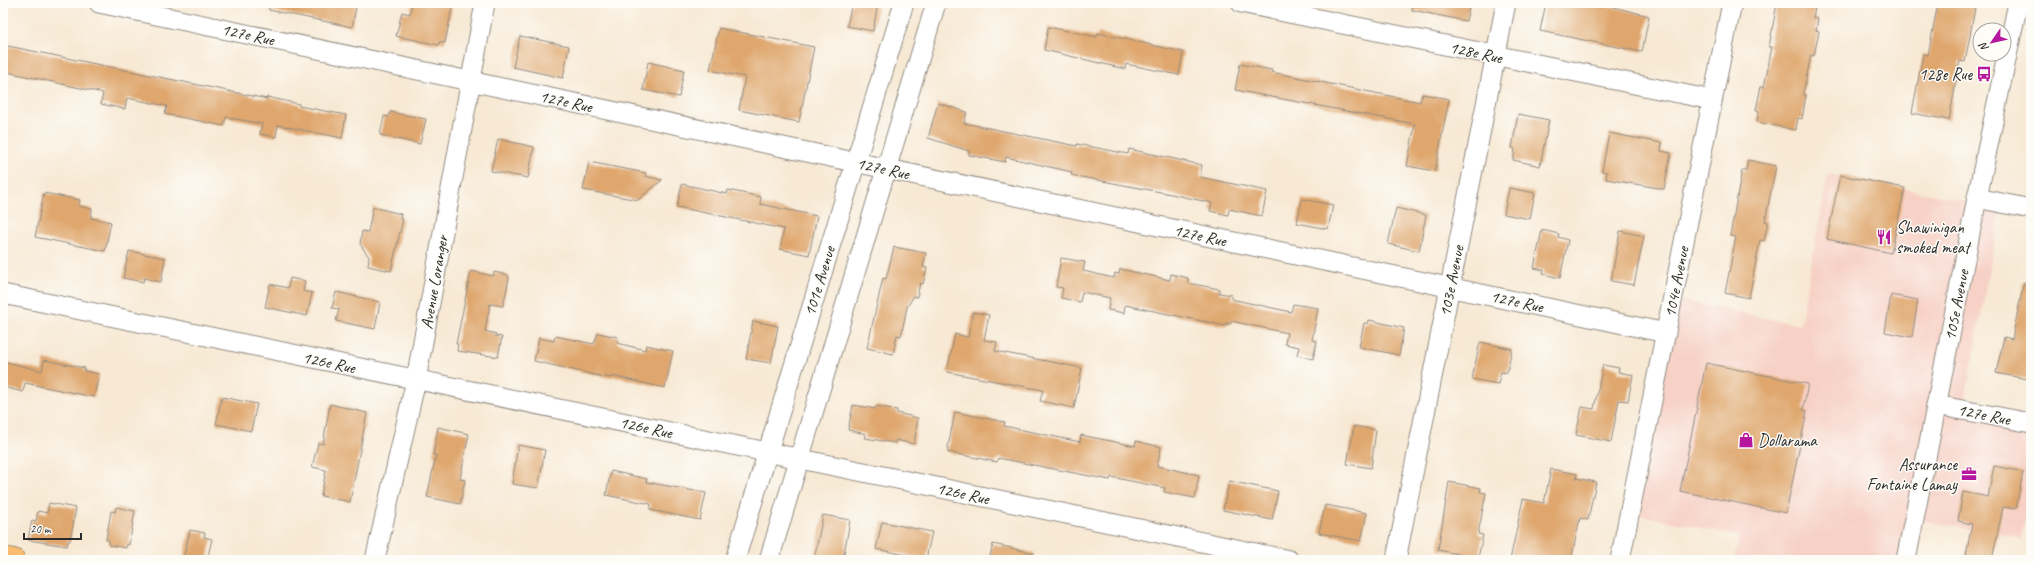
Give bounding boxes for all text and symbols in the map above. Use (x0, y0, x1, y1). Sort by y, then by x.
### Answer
street label: 127e Rue (220, 19, 278, 51)
north arrow (1972, 22, 2012, 62)
street label: 128e Rue (1448, 37, 1506, 69)
text: N (1975, 39, 1991, 54)
place label: 128e Rue (1919, 64, 1973, 85)
bus stop icon: 128e Rue (1975, 65, 1993, 83)
street label: 127e Rue (538, 86, 596, 118)
street label: 127e Rue (855, 153, 913, 185)
place label: Shawinigan smoked meat (1896, 217, 1972, 258)
street label: 127e Rue (1172, 220, 1230, 252)
restaurant icon: Shawinigan smoked meat (1875, 228, 1893, 246)
street label: Avenue Loranger (416, 232, 453, 331)
street label: 101e Avenue (799, 242, 840, 318)
street label: 103e Avenue (1434, 242, 1469, 318)
street label: 104e Avenue (1659, 243, 1694, 319)
street label: 105e Avenue (1939, 266, 1974, 342)
street label: 127e Rue (1489, 286, 1547, 318)
street label: 126e Rue (301, 347, 359, 379)
street label: 127e Rue (1956, 399, 2013, 430)
street label: 126e Rue (618, 412, 676, 444)
place label: Dollarama (1758, 430, 1818, 451)
shop icon: Dollarama (1737, 431, 1755, 449)
place label: Assurance Fontaine Lamay (1867, 454, 1958, 495)
office icon: Assurance Fontaine Lamay (1960, 465, 1978, 483)
street label: 126e Rue (935, 478, 993, 510)
scale bar (24, 515, 81, 541)
text: 20 m (30, 521, 52, 537)

